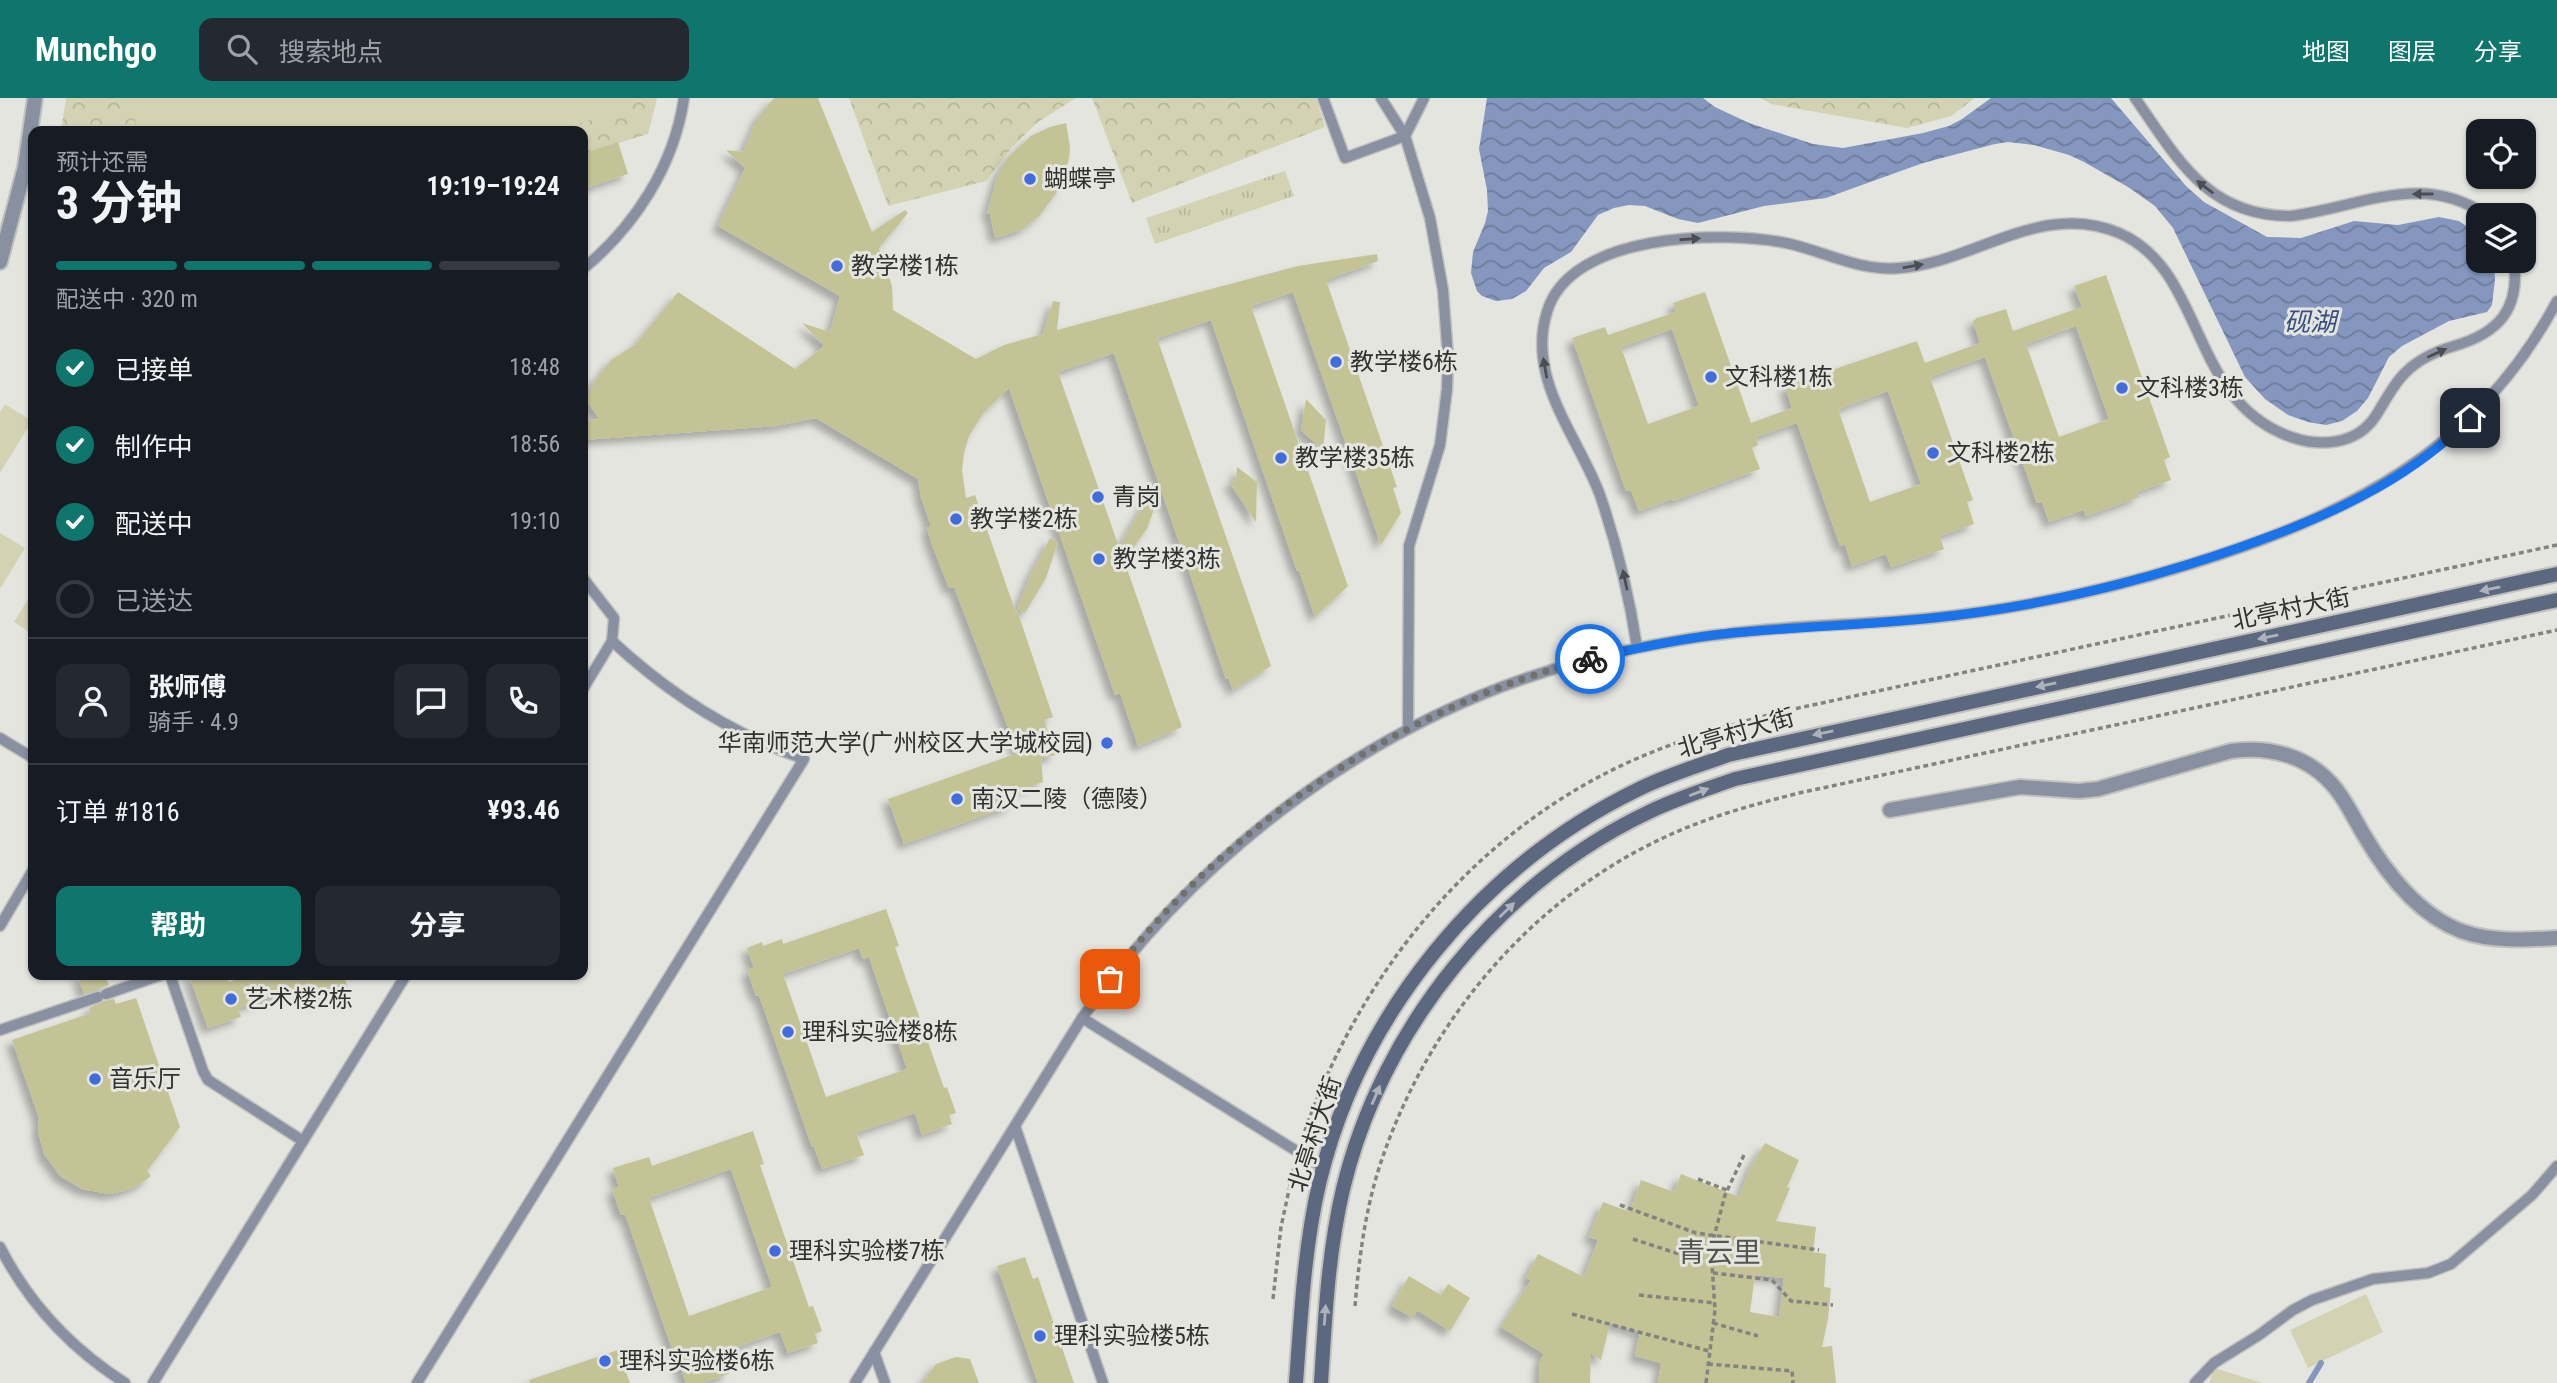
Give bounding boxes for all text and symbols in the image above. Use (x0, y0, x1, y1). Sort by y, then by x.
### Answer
search box (199, 18, 689, 81)
text: Munchgo (35, 30, 157, 69)
icon: search (223, 30, 261, 68)
text: 搜索地点 (279, 37, 383, 67)
text: 地图 (2302, 38, 2350, 66)
text: 图层 (2388, 38, 2436, 66)
text: 分享 (2474, 38, 2522, 66)
map controls (2466, 119, 2536, 273)
button: locate (2466, 119, 2536, 189)
text: 预计还需 (56, 149, 148, 176)
place label: 蝴蝶亭 (1044, 165, 1116, 193)
text: 19:19–19:24 (426, 171, 560, 201)
marker: 蝴蝶亭 (1022, 171, 1038, 187)
text: 3 分钟 (56, 176, 182, 230)
one-way arrow (2197, 180, 2214, 195)
one-way arrow (2412, 188, 2434, 200)
button: layers (2466, 203, 2536, 273)
one-way arrow (1679, 234, 1701, 245)
place label: 教学楼1栋 (851, 252, 959, 280)
marker: 教学楼1栋 (829, 258, 845, 274)
one-way arrow (1902, 260, 1924, 271)
text: 配送中 · 320 m (56, 286, 198, 313)
water label: 砚湖 (2284, 307, 2340, 337)
one-way arrow (2427, 347, 2448, 358)
place label: 教学楼6栋 (1350, 348, 1458, 376)
icon: check (56, 349, 94, 387)
text: 18:48 (509, 354, 560, 381)
marker: 教学楼6栋 (1328, 354, 1344, 370)
text: 已接单 (115, 355, 193, 385)
one-way arrow (1539, 357, 1550, 379)
place label: 文科楼1栋 (1725, 363, 1833, 391)
marker: 文科楼1栋 (1703, 369, 1719, 385)
place label: 文科楼3栋 (2136, 374, 2244, 402)
marker: 文科楼3栋 (2114, 380, 2130, 396)
pin (2440, 388, 2500, 448)
icon: home (2451, 399, 2489, 437)
icon: check (56, 426, 94, 464)
text: 18:56 (509, 431, 560, 458)
text: 制作中 (115, 432, 193, 462)
place label: 文科楼2栋 (1947, 439, 2055, 467)
place label: 教学楼35栋 (1295, 444, 1415, 472)
marker: 文科楼2栋 (1925, 445, 1941, 461)
marker: 教学楼35栋 (1273, 450, 1289, 466)
place label: 青岗 (1112, 483, 1160, 511)
marker: 青岗 (1090, 489, 1106, 505)
icon: check (56, 503, 94, 541)
place label: 教学楼2栋 (970, 505, 1078, 533)
text: 19:10 (509, 508, 560, 535)
text: 配送中 (115, 509, 193, 539)
marker: 教学楼2栋 (948, 511, 964, 527)
place label: 教学楼3栋 (1113, 545, 1221, 573)
marker: 教学楼3栋 (1091, 551, 1107, 567)
one-way arrow (1620, 569, 1631, 591)
street label: 北亭村大街 (2229, 583, 2353, 635)
one-way arrow (2479, 584, 2501, 595)
text: 已送达 (115, 586, 193, 616)
courier (1555, 624, 1625, 694)
one-way arrow (2257, 632, 2279, 643)
icon: bike (1571, 640, 1609, 678)
button: person (56, 664, 130, 738)
button: chat (394, 664, 468, 738)
button: phone (486, 664, 560, 738)
text: 张师傅 (148, 672, 226, 702)
one-way arrow (2035, 680, 2057, 691)
street label: 北亭村大街 (1674, 703, 1798, 763)
text: 骑手 · 4.9 (148, 709, 239, 736)
one-way arrow (1812, 728, 1834, 739)
place label: 华南师范大学(广州校区大学城校园) (718, 729, 1093, 757)
marker: 华南师范大学(广州校区大学城校园) (1099, 735, 1115, 751)
place label: 南汉二陵（德陵） (971, 785, 1163, 813)
one-way arrow (1689, 786, 1710, 797)
marker: 南汉二陵（德陵） (949, 791, 965, 807)
text: ¥93.46 (488, 795, 560, 825)
text: 订单 #1816 (56, 797, 180, 827)
button: 帮助 (56, 886, 301, 966)
button: 分享 (315, 886, 560, 966)
one-way arrow (1498, 903, 1515, 919)
pin (1080, 949, 1140, 1009)
icon: bag (1091, 960, 1129, 998)
place label: 艺术楼2栋 (245, 985, 353, 1013)
marker: 艺术楼2栋 (223, 991, 239, 1007)
place label: 理科实验楼8栋 (802, 1018, 958, 1046)
marker: 理科实验楼8栋 (780, 1024, 796, 1040)
place label: 音乐厅 (109, 1065, 181, 1093)
marker: 音乐厅 (87, 1071, 103, 1087)
street label: 北亭村大街 (1283, 1073, 1347, 1195)
one-way arrow (1371, 1084, 1382, 1105)
district label: 青云里 (1677, 1236, 1761, 1269)
place label: 理科实验楼7栋 (789, 1237, 945, 1265)
marker: 理科实验楼7栋 (767, 1243, 783, 1259)
one-way arrow (1320, 1304, 1331, 1326)
place label: 理科实验楼5栋 (1054, 1322, 1210, 1350)
marker: 理科实验楼5栋 (1032, 1328, 1048, 1344)
place label: 理科实验楼6栋 (619, 1347, 775, 1375)
marker: 理科实验楼6栋 (597, 1353, 613, 1369)

